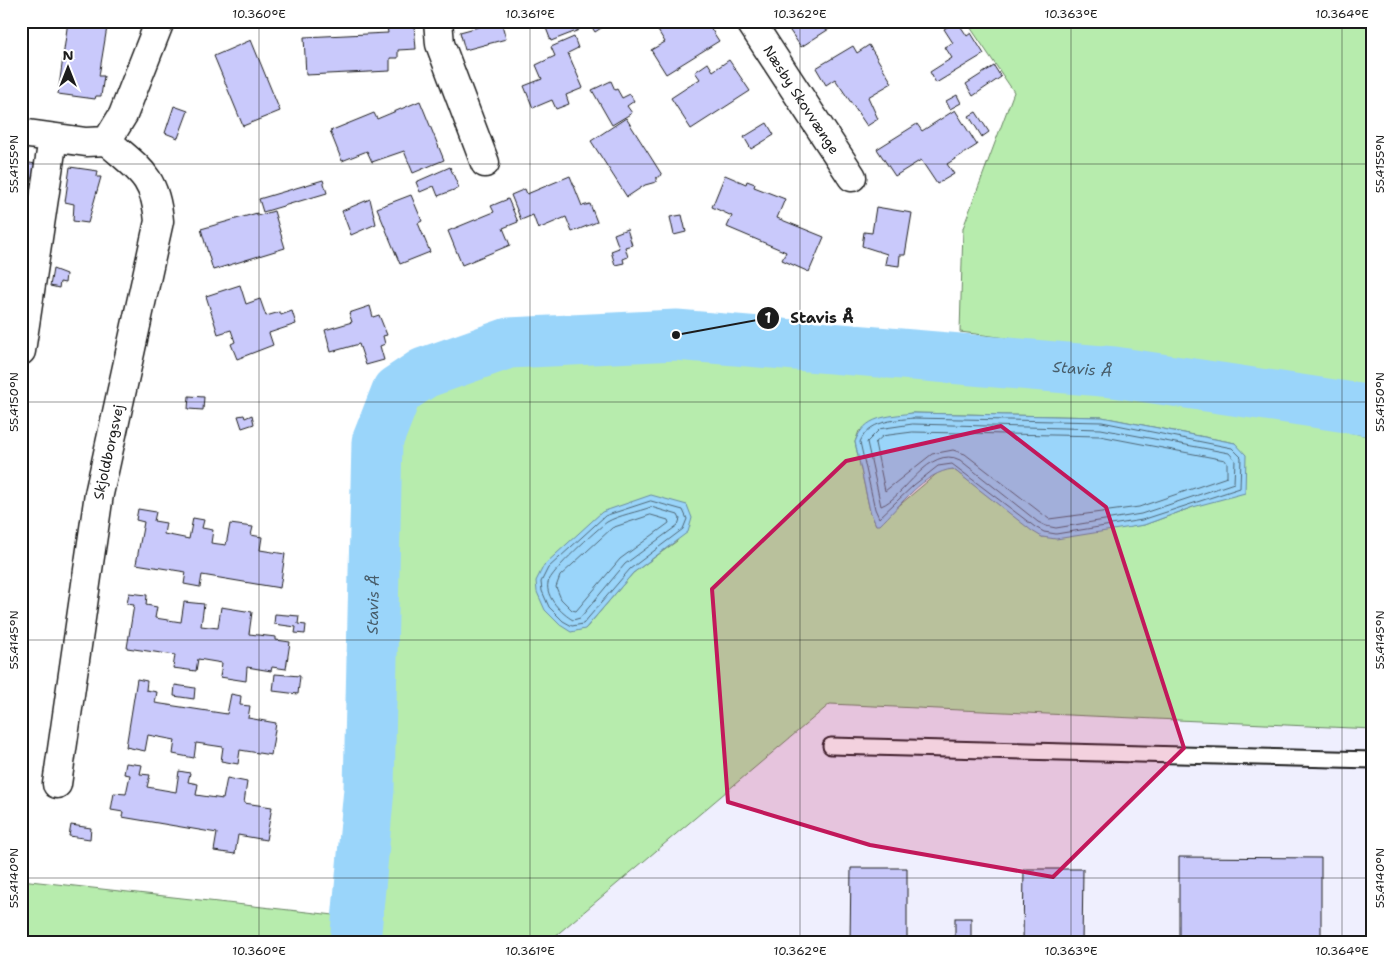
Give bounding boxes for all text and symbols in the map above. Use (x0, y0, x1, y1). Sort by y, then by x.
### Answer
text: 10.360°E (232, 6, 286, 22)
text: 10.361°E (505, 6, 555, 22)
text: 10.362°E (773, 6, 827, 22)
text: 10.363°E (1044, 6, 1098, 22)
text: 10.364°E (1315, 6, 1369, 22)
north arrow (42, 42, 92, 92)
street label: Næsby Skovvænge (759, 42, 844, 158)
text: N (62, 46, 74, 64)
text: 55.4155°N (6, 135, 22, 193)
text: 55.4155°N (1372, 135, 1388, 193)
callout: Stavis Å (755, 303, 864, 333)
text: Stavis Å (790, 307, 854, 328)
text: 1 (765, 308, 772, 328)
water label: Stavis Å (1052, 357, 1113, 382)
text: 55.4150°N (6, 372, 22, 432)
text: 55.4150°N (1372, 372, 1388, 432)
street label: Skjoldborgsvej (89, 403, 127, 501)
water label: Stavis Å (362, 575, 384, 635)
text: 55.4145°N (6, 610, 22, 670)
text: 55.4145°N (1372, 610, 1388, 670)
text: 55.4140°N (6, 848, 22, 908)
text: 55.4140°N (1372, 848, 1388, 908)
text: 10.360°E (232, 943, 286, 959)
text: 10.361°E (505, 943, 555, 959)
text: 10.362°E (773, 943, 827, 959)
text: 10.363°E (1044, 943, 1098, 959)
text: 10.364°E (1315, 943, 1369, 959)

